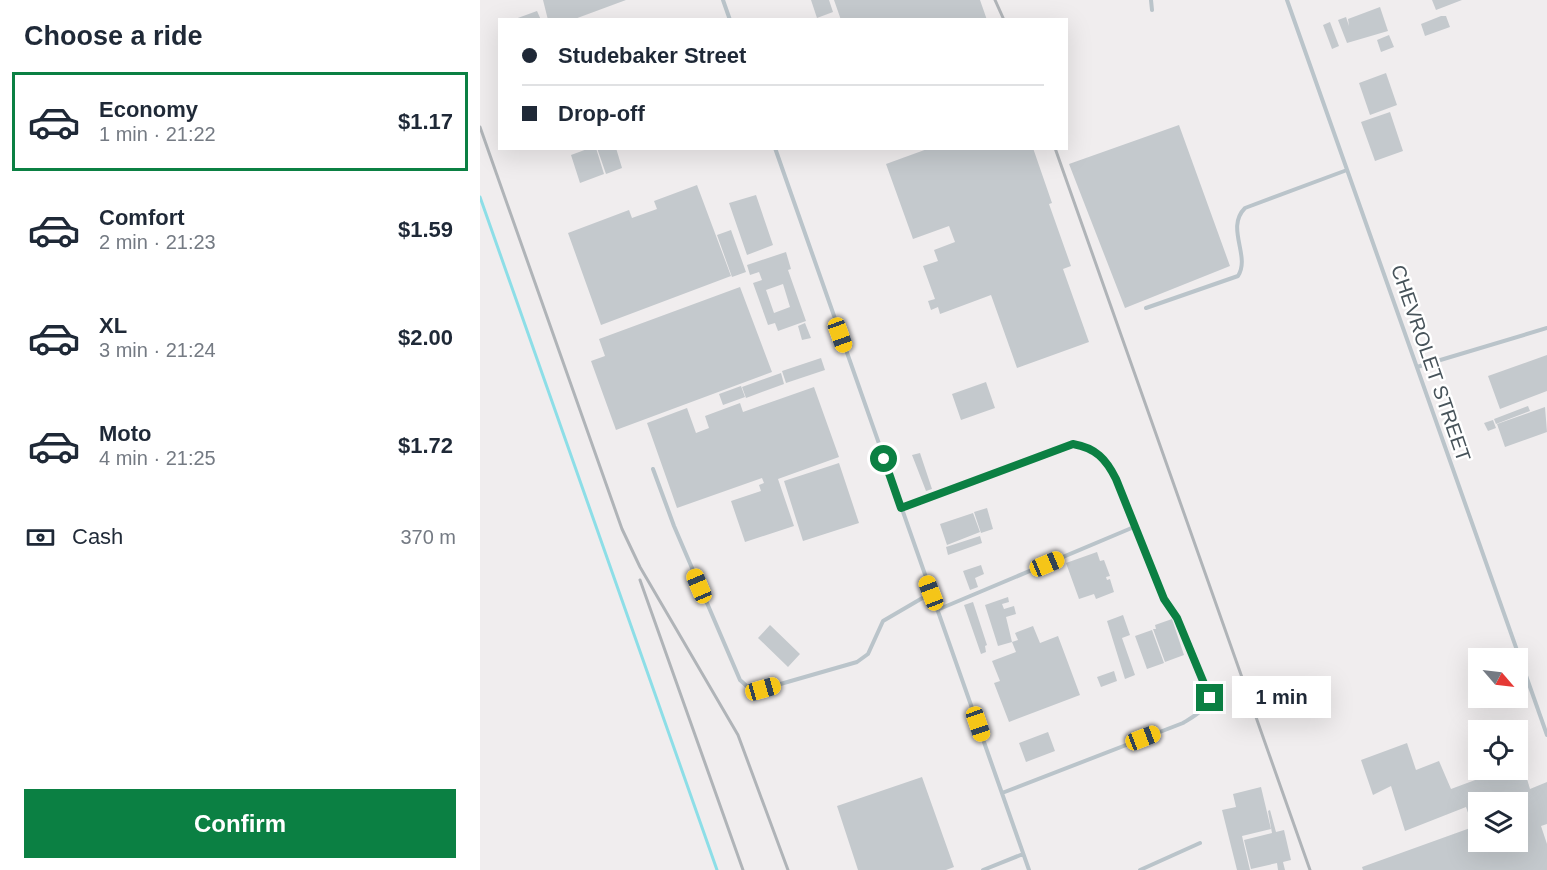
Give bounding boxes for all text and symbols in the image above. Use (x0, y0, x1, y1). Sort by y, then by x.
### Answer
text: Choose a ride (24, 21, 203, 51)
text: Studebaker Street (558, 43, 746, 68)
icon: car (27, 95, 81, 149)
text: Economy (99, 97, 198, 122)
text: Drop-off (558, 101, 645, 126)
text: $1.17 (398, 109, 453, 134)
text: 1 min · 21:22 (99, 123, 216, 145)
icon: car (27, 203, 81, 257)
text: Comfort (99, 205, 185, 230)
text: $1.59 (398, 217, 453, 242)
text: 2 min · 21:23 (99, 231, 216, 253)
street label: CHEVROLET STREET (1387, 262, 1475, 464)
icon: car (27, 311, 81, 365)
text: XL (99, 313, 127, 338)
car (825, 315, 855, 355)
text: $2.00 (398, 325, 453, 350)
text: 3 min · 21:24 (99, 339, 216, 361)
icon: car (27, 419, 81, 473)
text: Moto (99, 421, 152, 446)
text: $1.72 (398, 433, 453, 458)
route start (870, 445, 897, 472)
text: 4 min · 21:25 (99, 447, 216, 469)
icon: cash (24, 521, 57, 554)
text: Cash (72, 524, 123, 549)
text: 370 m (400, 526, 456, 548)
car (1027, 549, 1067, 579)
car (684, 566, 714, 606)
car (916, 573, 946, 613)
north arrow (1468, 648, 1528, 708)
map controls (1468, 648, 1528, 852)
car (743, 675, 783, 703)
callout: 1 min (1231, 677, 1330, 719)
route end (1196, 684, 1223, 711)
text: 1 min (1255, 686, 1308, 708)
car (964, 704, 992, 744)
button: locate (1468, 720, 1528, 780)
car (1123, 723, 1163, 753)
button: Confirm (24, 789, 456, 858)
button: layers (1468, 792, 1528, 852)

